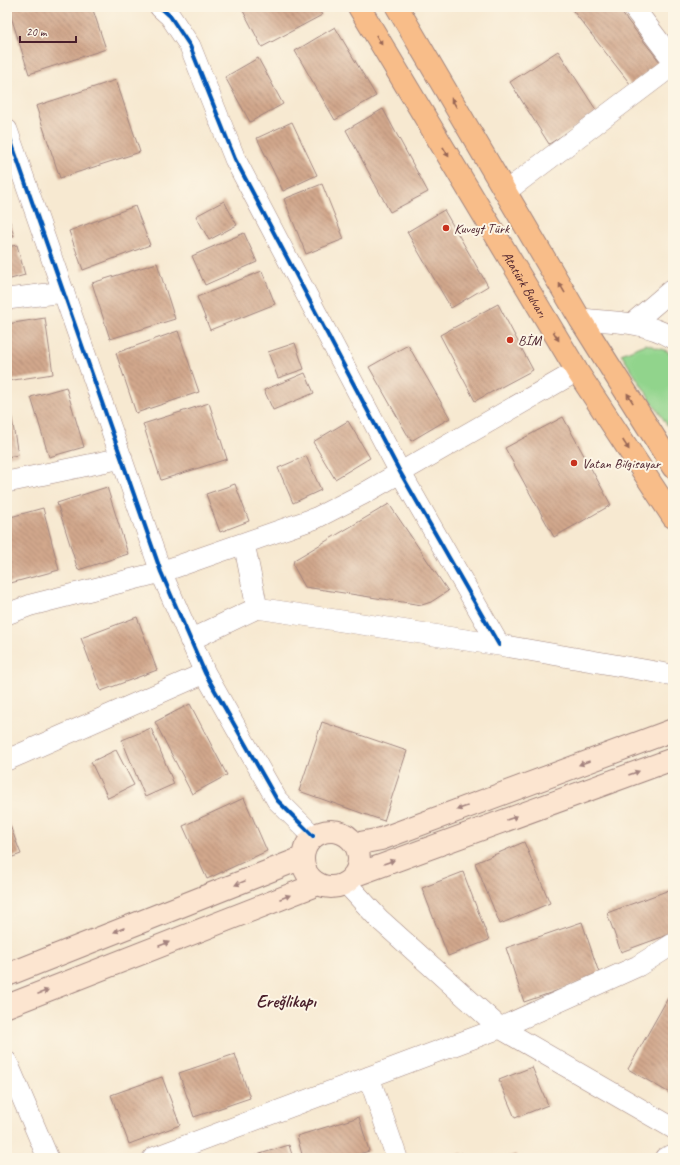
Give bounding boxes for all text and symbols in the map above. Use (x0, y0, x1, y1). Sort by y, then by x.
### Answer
scale bar (20, 18, 76, 44)
text: 20 m (26, 24, 48, 40)
one-way arrow (376, 34, 383, 46)
one-way arrow (450, 97, 457, 109)
one-way arrow (442, 146, 449, 158)
place label: Kuveyt Türk (454, 220, 510, 237)
marker: Kuveyt Türk (441, 223, 451, 233)
street label: Atatürk Bulvarı (499, 248, 552, 321)
one-way arrow (558, 282, 565, 294)
one-way arrow (552, 330, 559, 342)
place label: BİM (518, 332, 543, 349)
marker: BİM (505, 335, 515, 345)
one-way arrow (626, 393, 634, 403)
one-way arrow (622, 440, 630, 450)
place label: Vatan Bilgisayar (582, 455, 662, 472)
marker: Vatan Bilgisayar (569, 458, 579, 468)
one-way arrow (577, 760, 589, 766)
one-way arrow (628, 770, 640, 776)
one-way arrow (455, 805, 467, 811)
one-way arrow (506, 814, 518, 820)
one-way arrow (384, 859, 396, 865)
one-way arrow (233, 880, 245, 886)
one-way arrow (280, 893, 292, 899)
one-way arrow (112, 928, 124, 934)
one-way arrow (159, 941, 171, 947)
one-way arrow (38, 988, 50, 994)
district label: Ereğlikapı (256, 990, 317, 1012)

